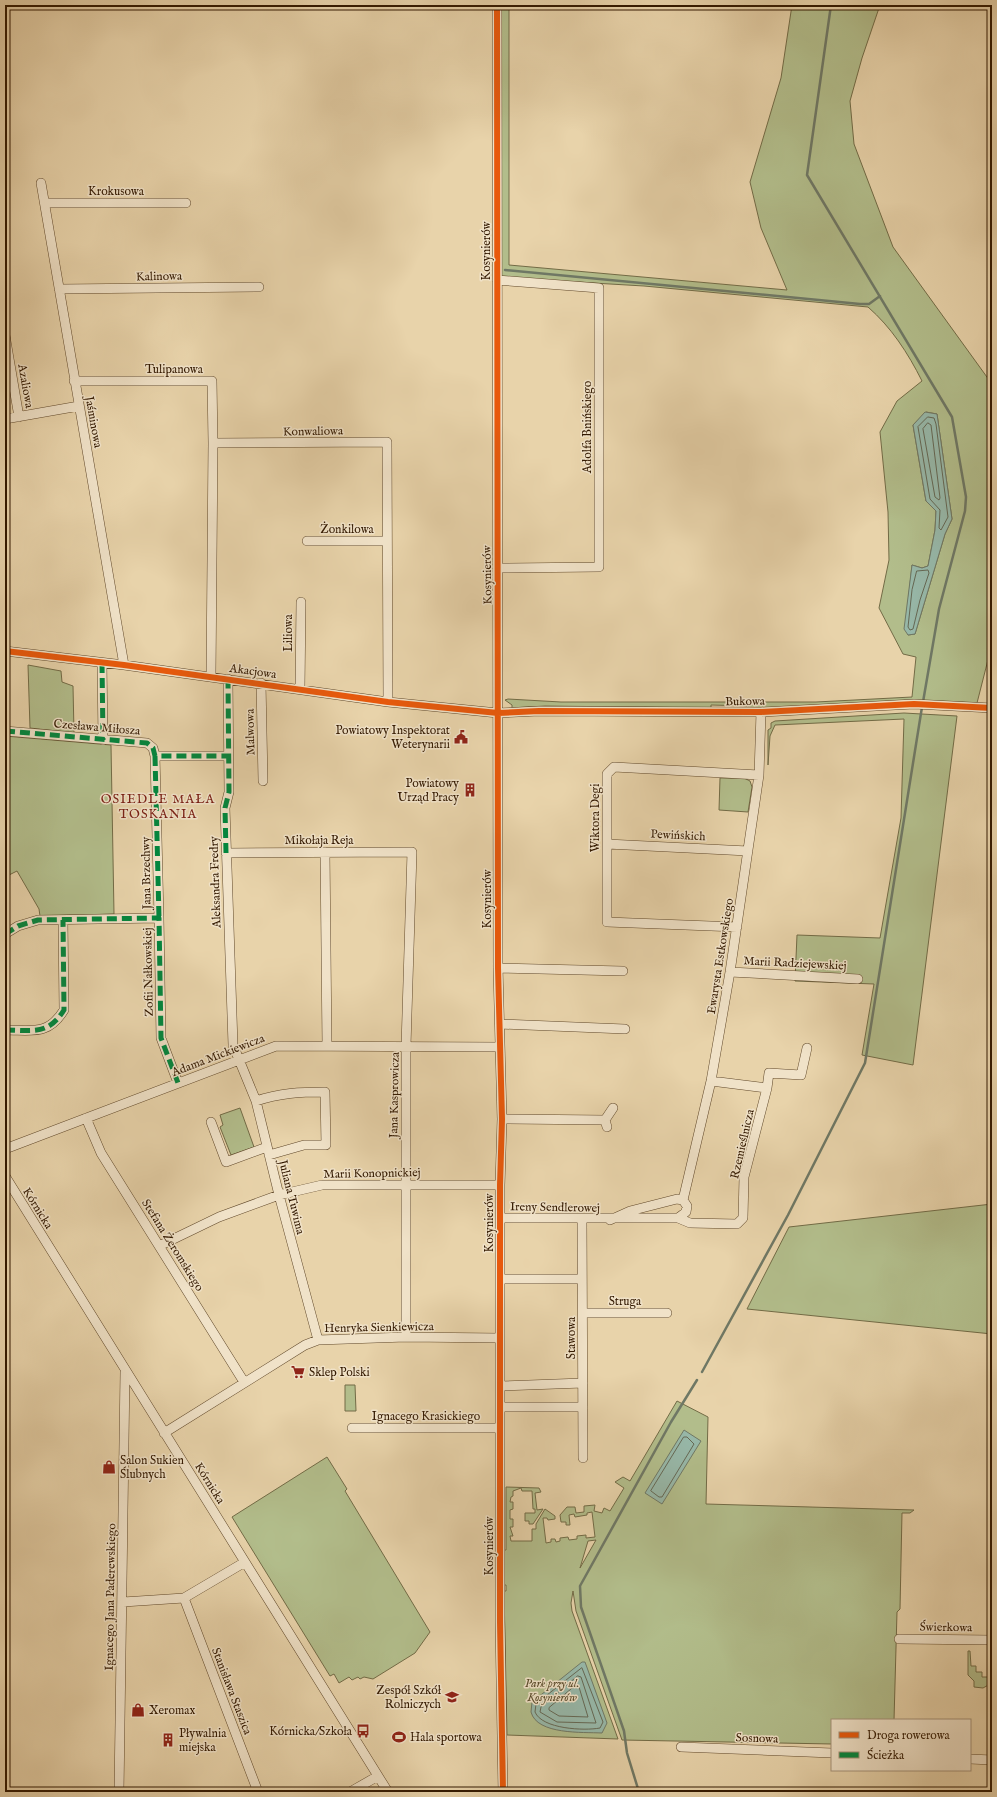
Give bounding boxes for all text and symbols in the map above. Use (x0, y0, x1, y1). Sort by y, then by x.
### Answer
street label: Krokusowa (88, 184, 145, 199)
street label: Kosynierów (479, 220, 494, 280)
street label: Kalinowa (136, 269, 183, 284)
street label: Azaliowa (14, 362, 37, 410)
street label: Tulipanowa (145, 362, 204, 378)
street label: Adolfa Bnińskiego (580, 380, 595, 474)
street label: Jaśminowa (80, 393, 106, 450)
street label: Konwaliowa (283, 423, 344, 440)
street label: Żonkilowa (320, 521, 375, 537)
street label: Kosynierów (479, 544, 496, 605)
street label: Liliowa (281, 613, 296, 652)
street label: Akacjowa (228, 661, 278, 682)
street label: Bukowa (725, 694, 766, 709)
street label: Malwowa (243, 708, 258, 755)
street label: Czesława Miłosza (53, 716, 142, 739)
place label: Powiatowy Inspektorat Weterynarii (335, 723, 450, 752)
public building icon: Powiatowy Inspektorat Weterynarii (453, 729, 469, 745)
place label: Powiatowy Urząd Pracy (397, 776, 459, 805)
building icon: Powiatowy Urząd Pracy (462, 782, 478, 798)
street label: Wiktora Degi (588, 784, 603, 852)
district label: OSIEDLE MAŁA TOSKANIA (101, 791, 215, 823)
street label: Pewińskich (650, 827, 706, 844)
street label: Mikołaja Reja (285, 833, 354, 848)
street label: Aleksandra Fredry (206, 836, 225, 929)
street label: Jana Brzechwy (138, 837, 156, 911)
street label: Kosynierów (480, 868, 495, 928)
street label: Ewarysta Estkowskiego (704, 897, 737, 1015)
street label: Zofii Nałkowskiej (140, 927, 157, 1017)
street label: Marii Radziejewskiej (743, 953, 847, 974)
street label: Adama Mickiewicza (169, 1031, 268, 1080)
street label: Jana Kasprowicza (386, 1051, 404, 1140)
street label: Rzemieślnicza (727, 1107, 758, 1180)
street label: Juliana Tuwima (274, 1156, 308, 1237)
street label: Marii Konopnickiej (323, 1165, 421, 1183)
street label: Kórnicka (19, 1185, 56, 1232)
street label: Kosynierów (482, 1192, 497, 1252)
street label: Stefana Żeromskiego (138, 1196, 208, 1295)
street label: Ireny Sendlerowej (510, 1199, 600, 1216)
street label: Struga (609, 1294, 642, 1309)
street label: Stawowa (564, 1316, 579, 1359)
street label: Henryka Sienkiewicza (324, 1319, 435, 1336)
supermarket icon: Sklep Polski (290, 1364, 306, 1380)
place label: Sklep Polski (309, 1365, 370, 1381)
street label: Ignacego Krasickiego (372, 1409, 481, 1424)
place label: Salon Sukien Ślubnych (120, 1453, 184, 1482)
shop icon: Salon Sukien Ślubnych (101, 1459, 117, 1475)
street label: Kórnicka (191, 1460, 228, 1507)
street label: Kosynierów (482, 1515, 497, 1575)
street label: Ignacego Jana Paderewskiego (102, 1523, 120, 1671)
street label: Świerkowa (920, 1619, 973, 1635)
street label: Stanisława Staszica (208, 1646, 255, 1738)
park label: Park przy ul. Kosynierów (525, 1676, 579, 1705)
place label: Zespół Szkół Rolniczych (376, 1683, 442, 1712)
school or university icon: Zespół Szkół Rolniczych (444, 1689, 460, 1705)
shop icon: Xeromax (130, 1702, 146, 1718)
place label: Xeromax (149, 1703, 195, 1718)
legend (831, 1719, 971, 1771)
bus stop icon: Kórnicka/Szkoła (355, 1723, 371, 1739)
place label: Kórnicka/Szkoła (269, 1724, 353, 1739)
place label: Pływalnia miejska (179, 1726, 227, 1755)
text: Droga rowerowa (867, 1728, 951, 1743)
sports icon: Hala sportowa (391, 1729, 407, 1745)
place label: Hala sportowa (410, 1730, 482, 1746)
street label: Sosnowa (735, 1730, 779, 1747)
building icon: Pływalnia miejska (160, 1732, 176, 1748)
text: Ścieżka (867, 1747, 905, 1763)

